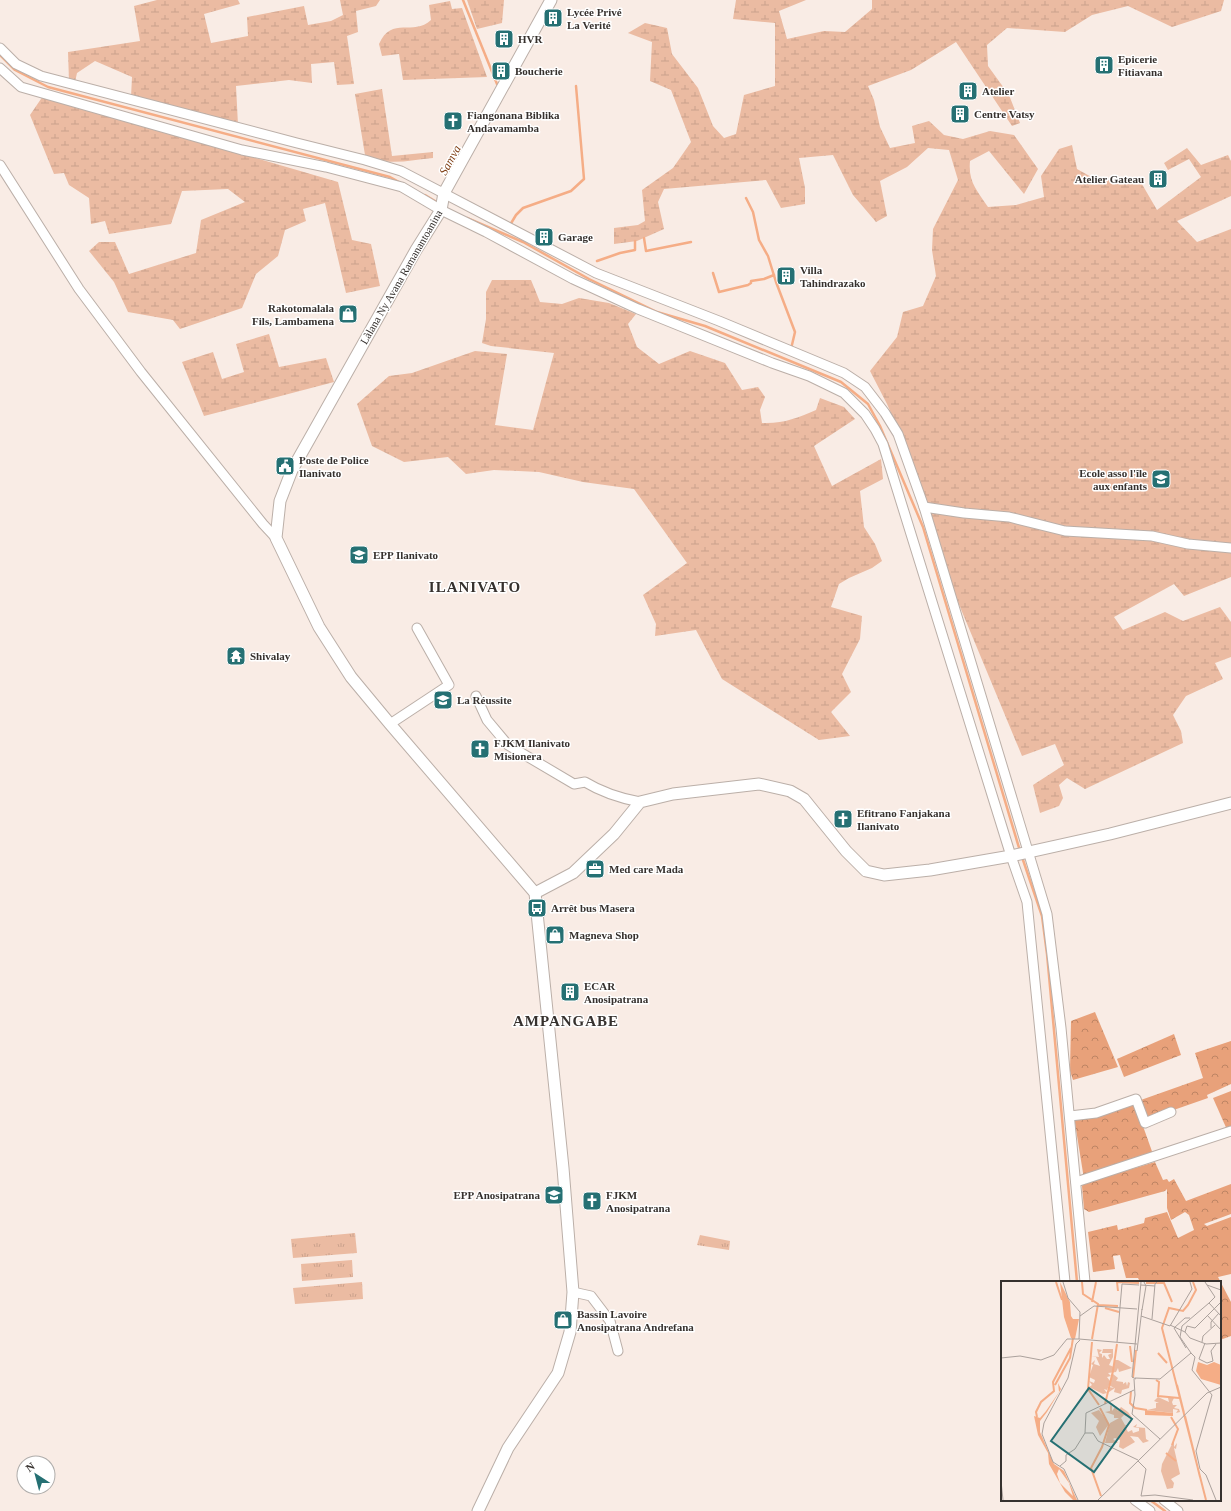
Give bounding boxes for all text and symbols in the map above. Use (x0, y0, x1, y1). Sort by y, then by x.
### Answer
place label: Lycée Privé La Verité (567, 6, 622, 31)
building icon: Lycée Privé La Verité (542, 7, 564, 29)
building icon: HVR (493, 28, 515, 50)
place label: HVR (518, 33, 544, 45)
place label: Epicerie Fitiavana (1118, 53, 1163, 78)
building icon: Epicerie Fitiavana (1093, 54, 1115, 76)
building icon: Boucherie (490, 60, 512, 82)
place label: Boucherie (515, 65, 563, 77)
building icon: Atelier (957, 80, 979, 102)
place label: Atelier (982, 85, 1014, 97)
building icon: Centre Vatsy (949, 103, 971, 125)
place label: Centre Vatsy (974, 108, 1035, 120)
place label: Fiangonana Biblika Andavamamba (467, 109, 560, 134)
church icon: Fiangonana Biblika Andavamamba (442, 110, 464, 132)
water label: Samva (436, 143, 464, 177)
building icon: Atelier Gateau (1147, 168, 1169, 190)
place label: Atelier Gateau (1075, 173, 1144, 185)
street label: Làlana Ny Avana Ramanantoanina (358, 208, 444, 346)
building icon: Garage (533, 226, 555, 248)
place label: Garage (558, 231, 593, 243)
place label: Villa Tahindrazako (800, 264, 866, 289)
building icon: Villa Tahindrazako (775, 265, 797, 287)
place label: Rakotomalala Fils, Lambamena (252, 302, 335, 327)
shop icon: Rakotomalala Fils, Lambamena (337, 303, 359, 325)
place label: Poste de Police Ilanivato (299, 454, 369, 479)
public building icon: Poste de Police Ilanivato (274, 455, 296, 477)
place label: Ecole asso l'île aux enfants (1079, 467, 1148, 492)
school or university icon: Ecole asso l'île aux enfants (1150, 468, 1172, 490)
school or university icon: EPP Ilanivato (348, 544, 370, 566)
place label: EPP Ilanivato (373, 549, 439, 561)
district label: ILANIVATO (429, 579, 521, 595)
temple icon: Shivalay (225, 645, 247, 667)
place label: Shivalay (250, 650, 291, 662)
school or university icon: La Réussite (432, 689, 454, 711)
place label: La Réussite (457, 694, 512, 706)
place label: FJKM Ilanivato Misionera (494, 737, 571, 762)
church icon: FJKM Ilanivato Misionera (469, 738, 491, 760)
place label: Efitrano Fanjakana Ilanivato (857, 807, 951, 832)
church icon: Efitrano Fanjakana Ilanivato (832, 808, 854, 830)
office icon: Med care Mada (584, 858, 606, 880)
place label: Med care Mada (609, 863, 684, 875)
bus stop icon: Arrêt bus Masera (526, 897, 548, 919)
place label: Arrêt bus Masera (551, 902, 635, 914)
shop icon: Magneva Shop (544, 924, 566, 946)
place label: Magneva Shop (569, 929, 639, 941)
place label: ECAR Anosipatrana (584, 980, 649, 1005)
building icon: ECAR Anosipatrana (559, 981, 581, 1003)
district label: AMPANGABE (513, 1013, 619, 1029)
school or university icon: EPP Anosipatrana (543, 1184, 565, 1206)
place label: EPP Anosipatrana (454, 1189, 540, 1201)
place label: FJKM Anosipatrana (606, 1189, 671, 1214)
church icon: FJKM Anosipatrana (581, 1190, 603, 1212)
inset map (1001, 1281, 1221, 1501)
place label: Bassin Lavoire Anosipatrana Andrefana (577, 1308, 694, 1333)
shop icon: Bassin Lavoire Anosipatrana Andrefana (552, 1309, 574, 1331)
north arrow (16, 1455, 56, 1495)
text: N (23, 1460, 37, 1474)

